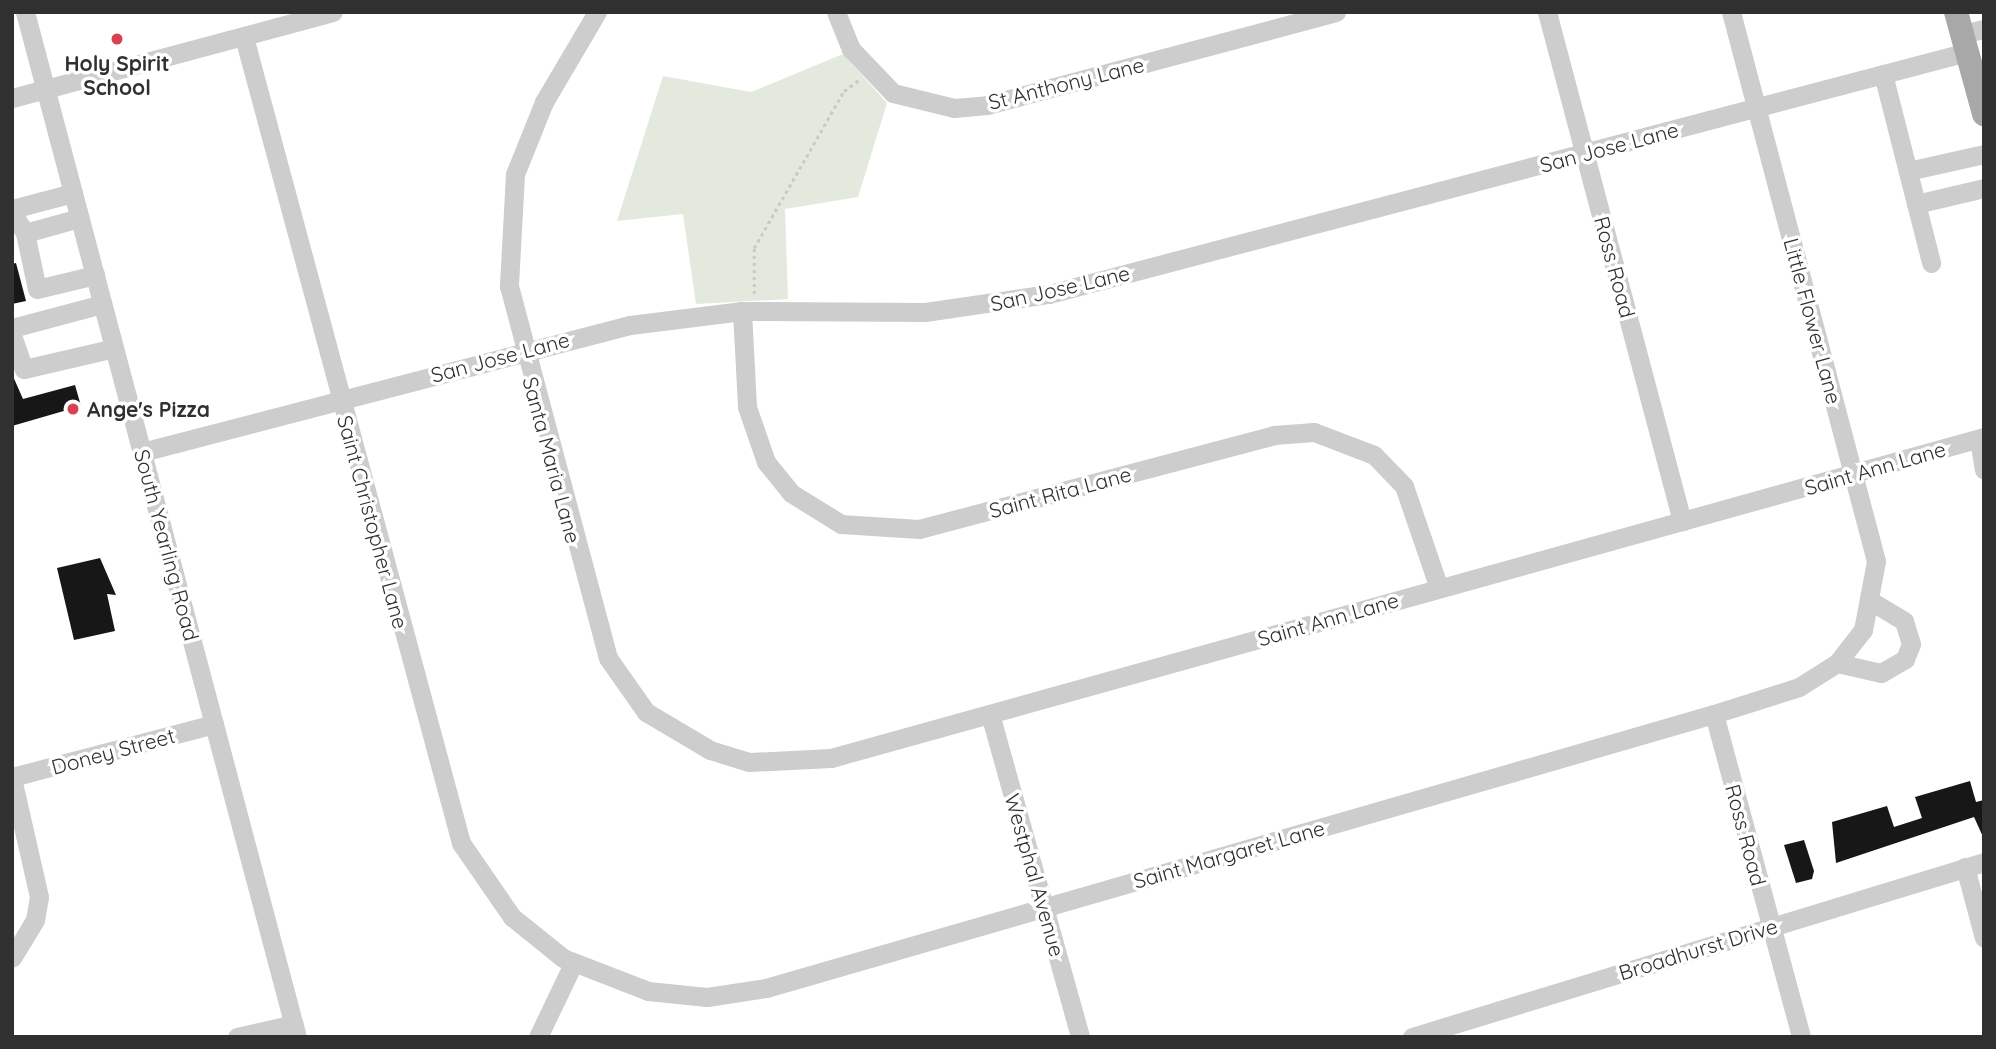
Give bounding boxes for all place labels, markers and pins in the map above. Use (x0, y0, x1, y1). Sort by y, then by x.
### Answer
marker: Holy Spirit School (109, 31, 125, 47)
place label: Holy Spirit School (64, 50, 170, 100)
place label: Ange's Pizza (87, 396, 210, 422)
marker: Ange's Pizza (65, 401, 81, 417)

